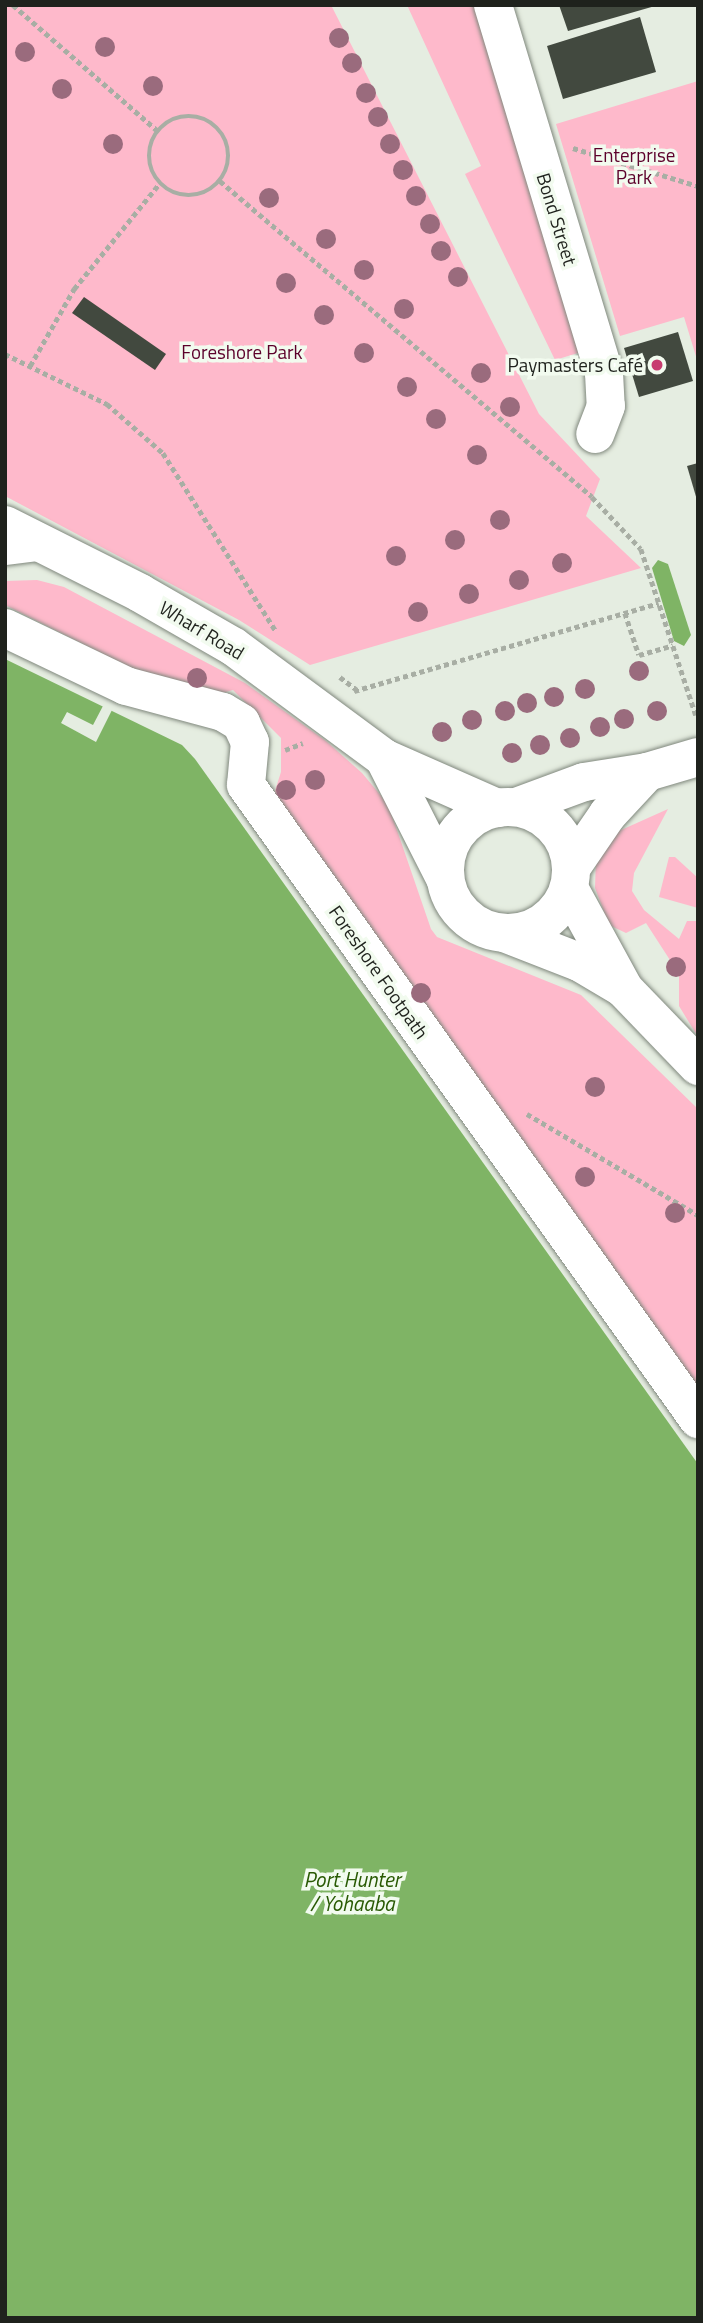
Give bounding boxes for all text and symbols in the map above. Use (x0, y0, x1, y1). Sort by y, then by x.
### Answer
park label: Enterprise Park (593, 144, 675, 188)
street label: Bond Street (532, 170, 582, 268)
park label: Foreshore Park (181, 341, 303, 363)
place label: Paymasters Café (508, 354, 643, 376)
marker: Paymasters Café (649, 357, 665, 373)
street label: Wharf Road (156, 596, 248, 664)
street label: Foreshore Footpath (324, 901, 434, 1043)
water label: Port Hunter / Yohaaba (304, 1866, 400, 1916)

